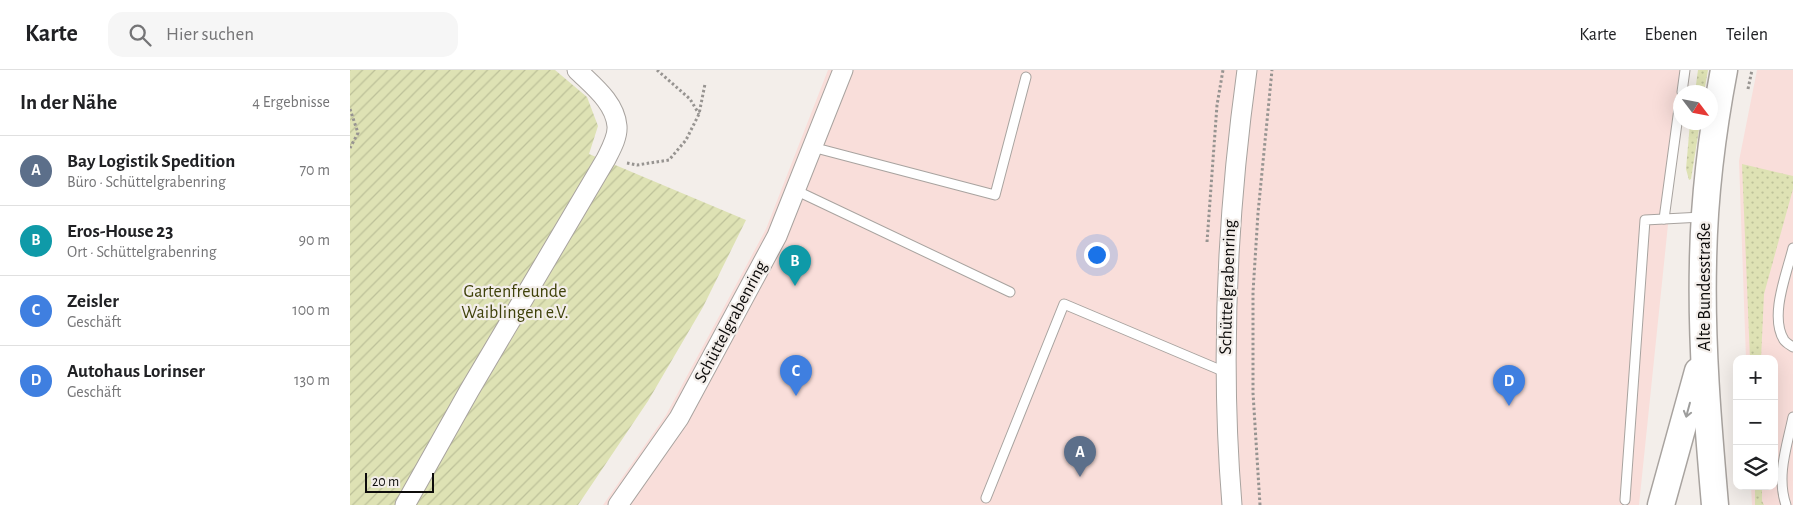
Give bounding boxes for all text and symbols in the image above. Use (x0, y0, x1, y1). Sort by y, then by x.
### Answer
search box (108, 12, 458, 57)
icon: search (126, 21, 154, 49)
text: Karte (25, 22, 78, 46)
text: Hier suchen (166, 25, 254, 44)
text: Karte (1579, 26, 1617, 44)
text: Ebenen (1645, 26, 1698, 44)
text: Teilen (1726, 26, 1768, 44)
north arrow (1673, 85, 1718, 130)
text: In der Nähe (20, 92, 117, 113)
text: 4 Ergebnisse (252, 94, 330, 110)
text: Bay Logistik Spedition (67, 152, 235, 171)
text: A (31, 162, 41, 178)
text: 70 m (299, 162, 330, 178)
text: Büro · Schüttelgrabenring (67, 174, 226, 190)
street label: Schüttelgrabenring (1217, 219, 1239, 355)
text: Eros-House 23 (67, 222, 173, 241)
street label: Alte Bundesstraße (1696, 223, 1714, 351)
text: B (31, 232, 41, 248)
text: 90 m (299, 232, 330, 248)
your location (1084, 242, 1110, 268)
text: Ort · Schüttelgrabenring (67, 244, 217, 260)
pin: B (779, 245, 811, 286)
street label: Schüttelgrabenring (691, 258, 771, 386)
park label: Gartenfreunde Waiblingen e.V. (461, 283, 569, 322)
text: Zeisler (67, 292, 119, 311)
text: C (32, 302, 40, 318)
text: 100 m (292, 302, 330, 318)
text: Geschäft (67, 314, 121, 330)
pin: C (780, 355, 812, 396)
map controls (1733, 355, 1778, 490)
button: + (1733, 355, 1778, 400)
text: Autohaus Lorinser (67, 362, 205, 381)
pin: D (1493, 365, 1525, 406)
text: D (31, 372, 41, 388)
text: 130 m (294, 372, 330, 388)
text: Geschäft (67, 384, 121, 400)
button: − (1733, 400, 1778, 445)
one-way arrow (1682, 402, 1692, 418)
pin: A (1064, 436, 1096, 477)
button: layers (1733, 445, 1778, 490)
scale bar (365, 470, 434, 493)
text: 20 m (372, 475, 399, 489)

